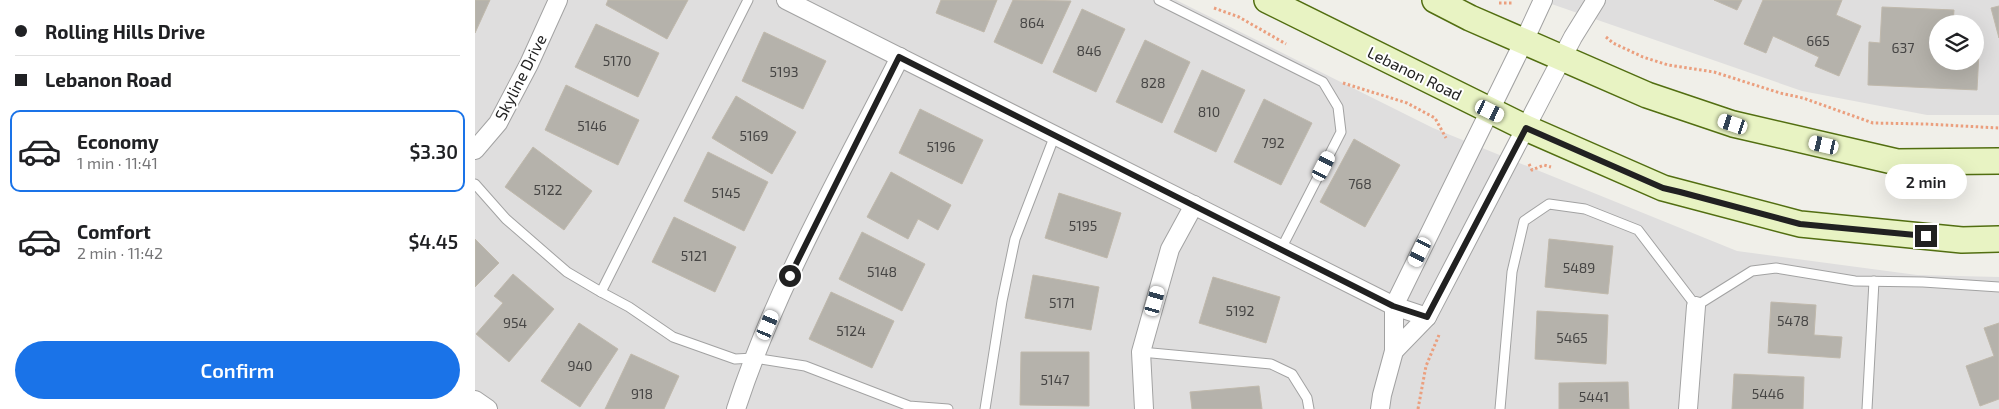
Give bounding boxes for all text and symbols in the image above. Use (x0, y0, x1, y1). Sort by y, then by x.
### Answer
house number: 864 (1019, 14, 1045, 31)
map controls (1929, 15, 1984, 70)
button: layers (1929, 15, 1984, 70)
text: Rolling Hills Drive (45, 20, 205, 43)
street label: Skyline Drive (490, 31, 550, 123)
house number: 665 (1806, 32, 1830, 49)
house number: 637 (1892, 39, 1914, 56)
house number: 846 (1076, 42, 1102, 59)
street label: Lebanon Road (1365, 42, 1465, 104)
house number: 5170 (603, 52, 631, 69)
house number: 5193 (770, 63, 798, 80)
text: Lebanon Road (45, 68, 172, 91)
house number: 828 (1141, 74, 1165, 91)
car (1473, 98, 1506, 124)
house number: 810 (1198, 103, 1220, 120)
car (1716, 112, 1749, 136)
house number: 5146 (577, 117, 607, 134)
house number: 5169 (739, 127, 769, 144)
icon: car (17, 129, 62, 174)
text: Economy (77, 130, 159, 153)
house number: 792 (1261, 134, 1285, 151)
car (1807, 134, 1840, 156)
house number: 5196 (926, 138, 956, 155)
text: $3.30 (409, 140, 458, 163)
car (1310, 149, 1337, 183)
text: 1 min · 11:41 (77, 153, 158, 172)
callout: 2 min (1885, 164, 1967, 198)
text: 2 min (1906, 172, 1946, 191)
house number: 768 (1348, 175, 1372, 192)
house number: 5122 (534, 181, 563, 198)
house number: 5145 (711, 184, 741, 201)
house number: 5195 (1069, 217, 1097, 234)
icon: car (17, 219, 62, 264)
text: Comfort (77, 220, 151, 243)
route end (1915, 225, 1937, 247)
text: $4.45 (408, 230, 458, 253)
car (1406, 235, 1433, 269)
text: 2 min · 11:42 (77, 243, 163, 262)
house number: 5121 (681, 247, 707, 264)
house number: 5489 (1563, 259, 1595, 276)
house number: 5148 (867, 263, 897, 280)
route start (779, 265, 801, 287)
car (1143, 285, 1166, 317)
house number: 5171 (1049, 294, 1075, 311)
house number: 5192 (1226, 302, 1255, 319)
car (755, 308, 780, 342)
house number: 5478 (1777, 312, 1809, 329)
house number: 954 (503, 314, 527, 331)
house number: 5124 (836, 322, 866, 339)
house number: 5465 (1556, 329, 1588, 346)
button: Confirm (15, 341, 460, 399)
house number: 940 (567, 357, 593, 374)
house number: 5147 (1041, 371, 1069, 388)
house number: 918 (631, 385, 653, 402)
house number: 5446 (1752, 385, 1784, 402)
house number: 5441 (1579, 388, 1609, 405)

